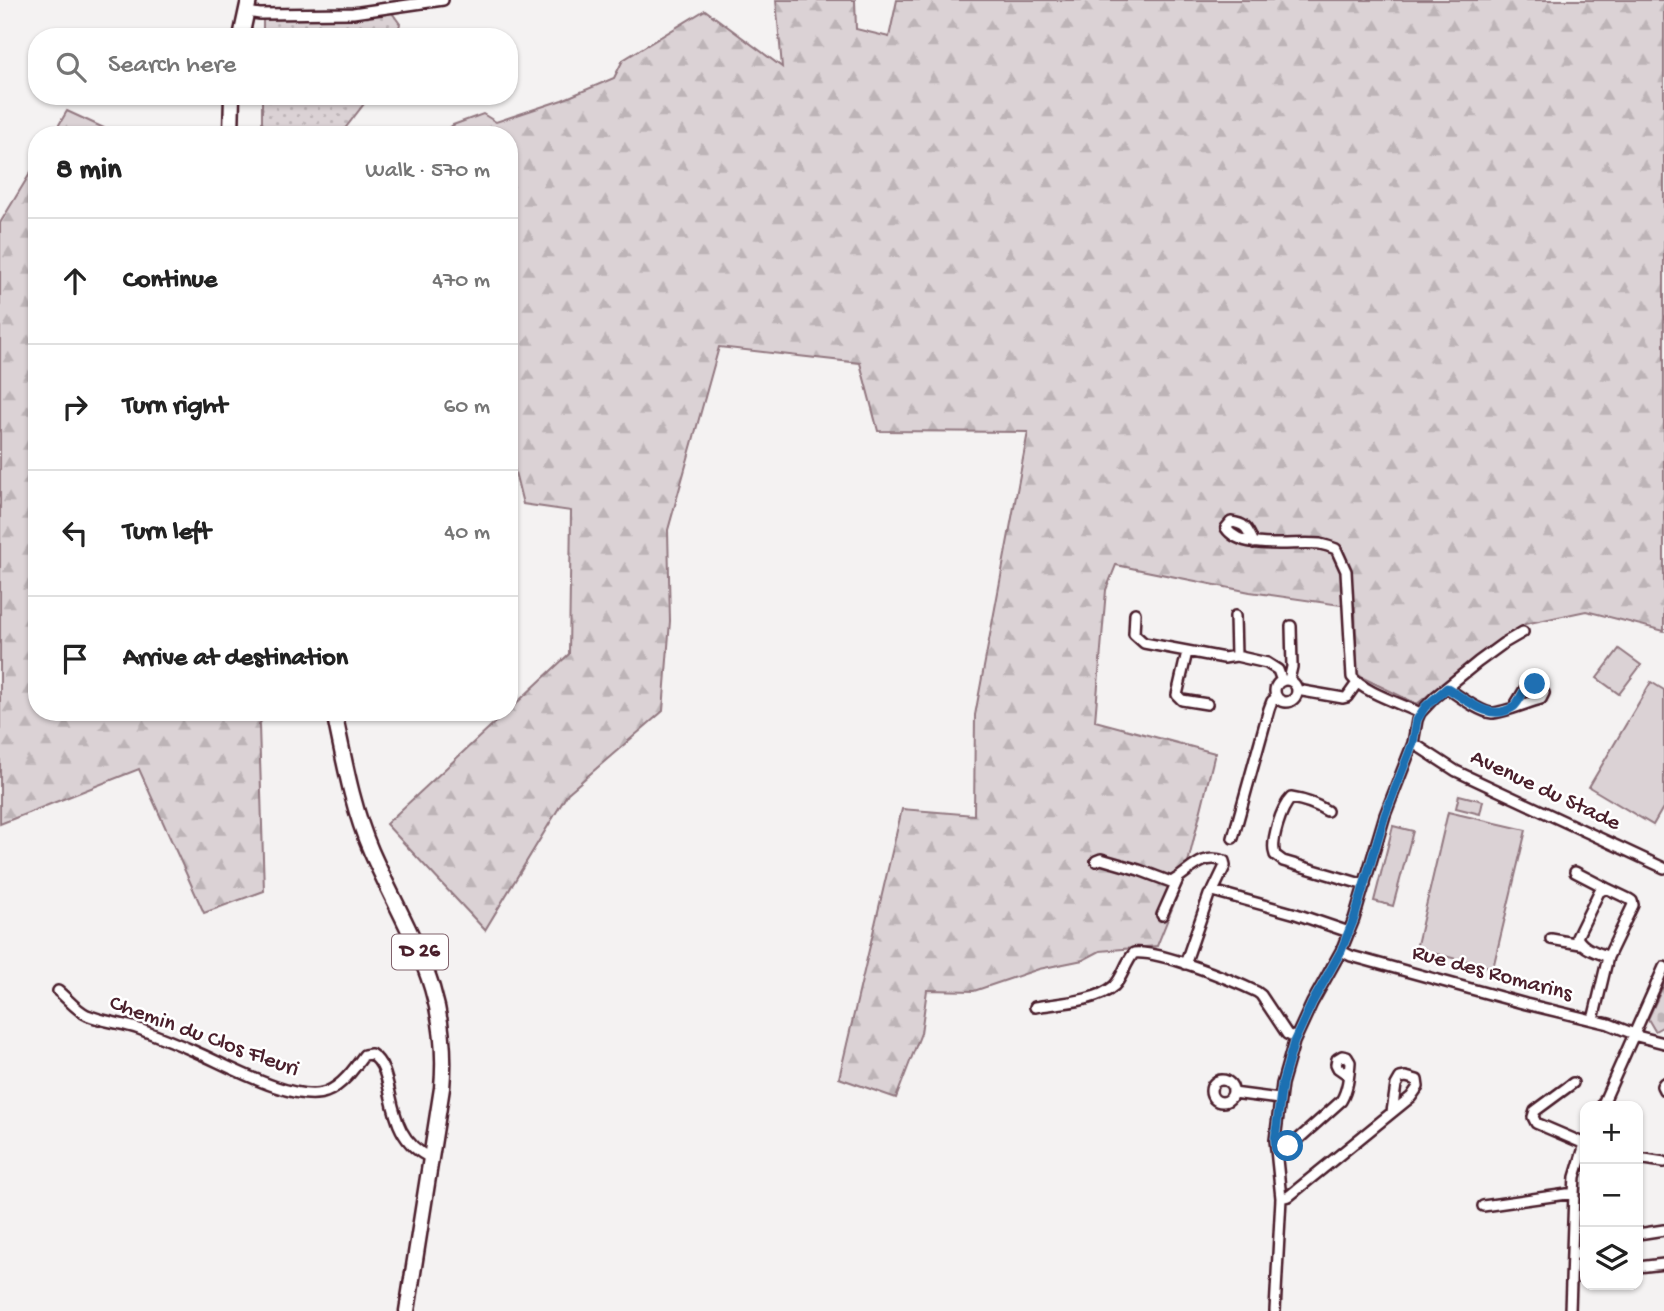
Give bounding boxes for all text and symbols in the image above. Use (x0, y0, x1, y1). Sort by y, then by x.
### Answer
search box (28, 28, 518, 105)
icon: search (52, 48, 90, 86)
text: Search here (108, 51, 236, 82)
text: 8 min (56, 154, 122, 189)
text: Walk · 570 m (365, 158, 490, 185)
icon: ahead (56, 262, 94, 300)
text: Continue (123, 266, 217, 297)
text: 470 m (432, 268, 490, 295)
icon: right (56, 388, 94, 426)
text: Turn right (123, 392, 227, 423)
text: 60 m (444, 394, 490, 421)
icon: left (56, 514, 94, 552)
text: Turn left (123, 518, 211, 549)
text: 40 m (444, 520, 490, 547)
icon: arrive (56, 640, 94, 678)
text: Arrive at destination (123, 644, 348, 675)
route end (1519, 668, 1550, 699)
street label: Avenue du Stade (1466, 744, 1625, 838)
road number: D 26 (392, 934, 448, 970)
street label: Rue des Romarins (1409, 940, 1576, 1009)
street label: Chemin du Clos Fleuri (105, 990, 303, 1084)
map controls (1580, 1101, 1643, 1290)
button: + (1580, 1101, 1643, 1164)
route start (1272, 1130, 1303, 1161)
button: − (1580, 1164, 1643, 1227)
button: layers (1580, 1227, 1643, 1290)

